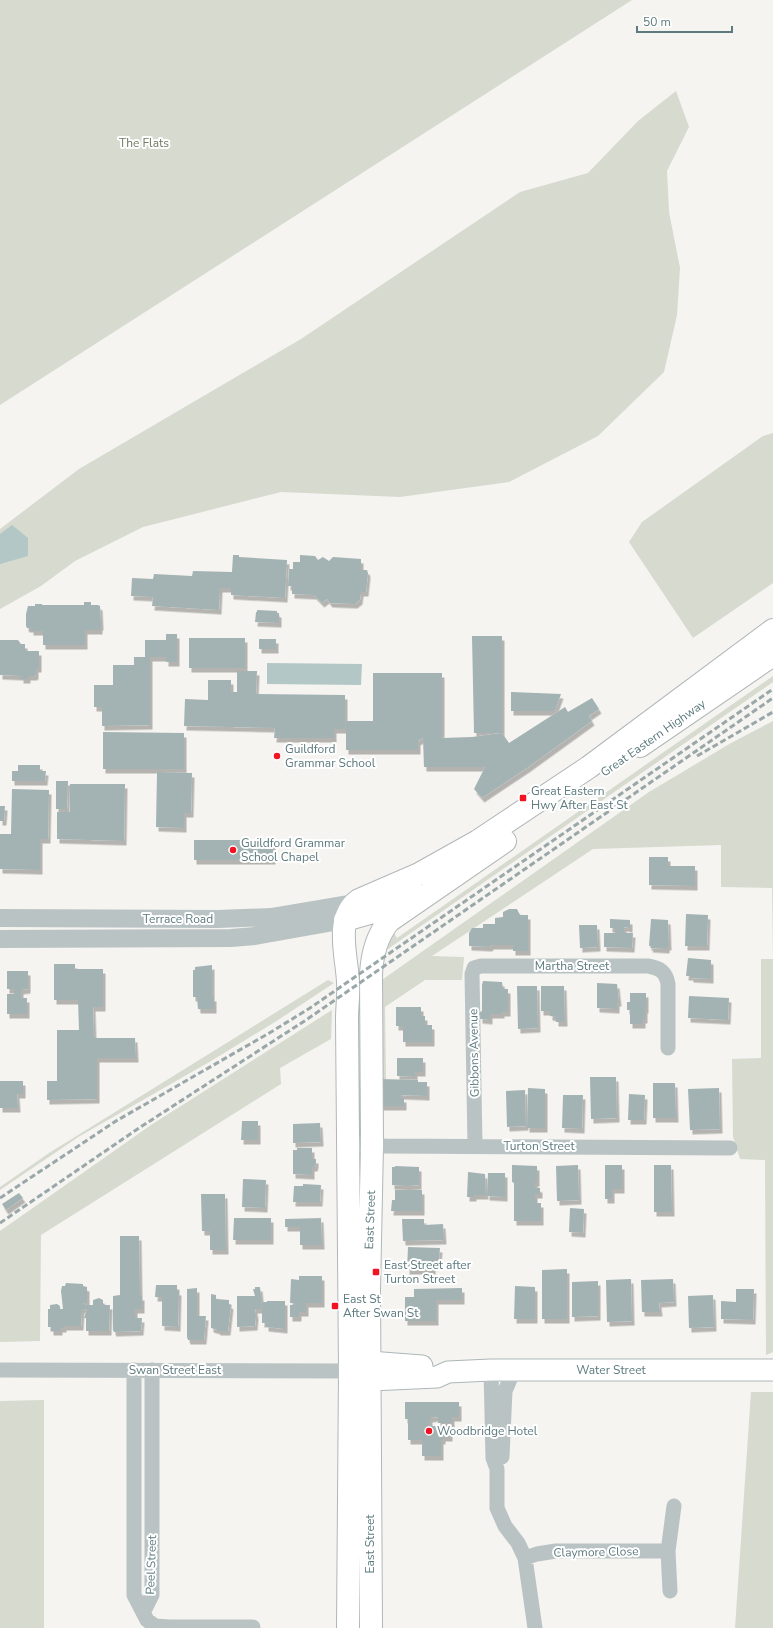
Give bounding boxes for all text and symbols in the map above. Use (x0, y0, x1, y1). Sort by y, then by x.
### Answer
scale bar (637, 8, 732, 34)
text: 50 m (643, 14, 671, 30)
park label: The Flats (119, 135, 169, 151)
street label: Great Eastern Highway (597, 695, 709, 780)
place label: Guildford Grammar School (285, 741, 376, 771)
marker: Guildford Grammar School (272, 751, 282, 761)
place label: Great Eastern Hwy After East St (531, 783, 629, 813)
marker: Great Eastern Hwy After East St (518, 793, 528, 803)
place label: Guildford Grammar School Chapel (241, 835, 346, 865)
marker: Guildford Grammar School Chapel (228, 845, 238, 855)
street label: Terrace Road (143, 911, 213, 927)
street label: Martha Street (535, 958, 610, 974)
street label: Gibbons Avenue (465, 1009, 483, 1097)
street label: Turton Street (503, 1138, 575, 1154)
street label: East Street (361, 1189, 379, 1250)
place label: East Street after Turton Street (384, 1257, 472, 1287)
marker: East Street after Turton Street (371, 1267, 381, 1277)
place label: East St After Swan St (343, 1291, 419, 1321)
marker: East St After Swan St (330, 1301, 340, 1311)
street label: Swan Street East (129, 1362, 222, 1378)
street label: Water Street (576, 1362, 647, 1378)
place label: Woodbridge Hotel (437, 1423, 538, 1439)
marker: Woodbridge Hotel (424, 1426, 434, 1436)
street label: East Street (362, 1514, 378, 1574)
street label: Peel Street (142, 1534, 160, 1595)
street label: Claymore Close (553, 1543, 639, 1561)

